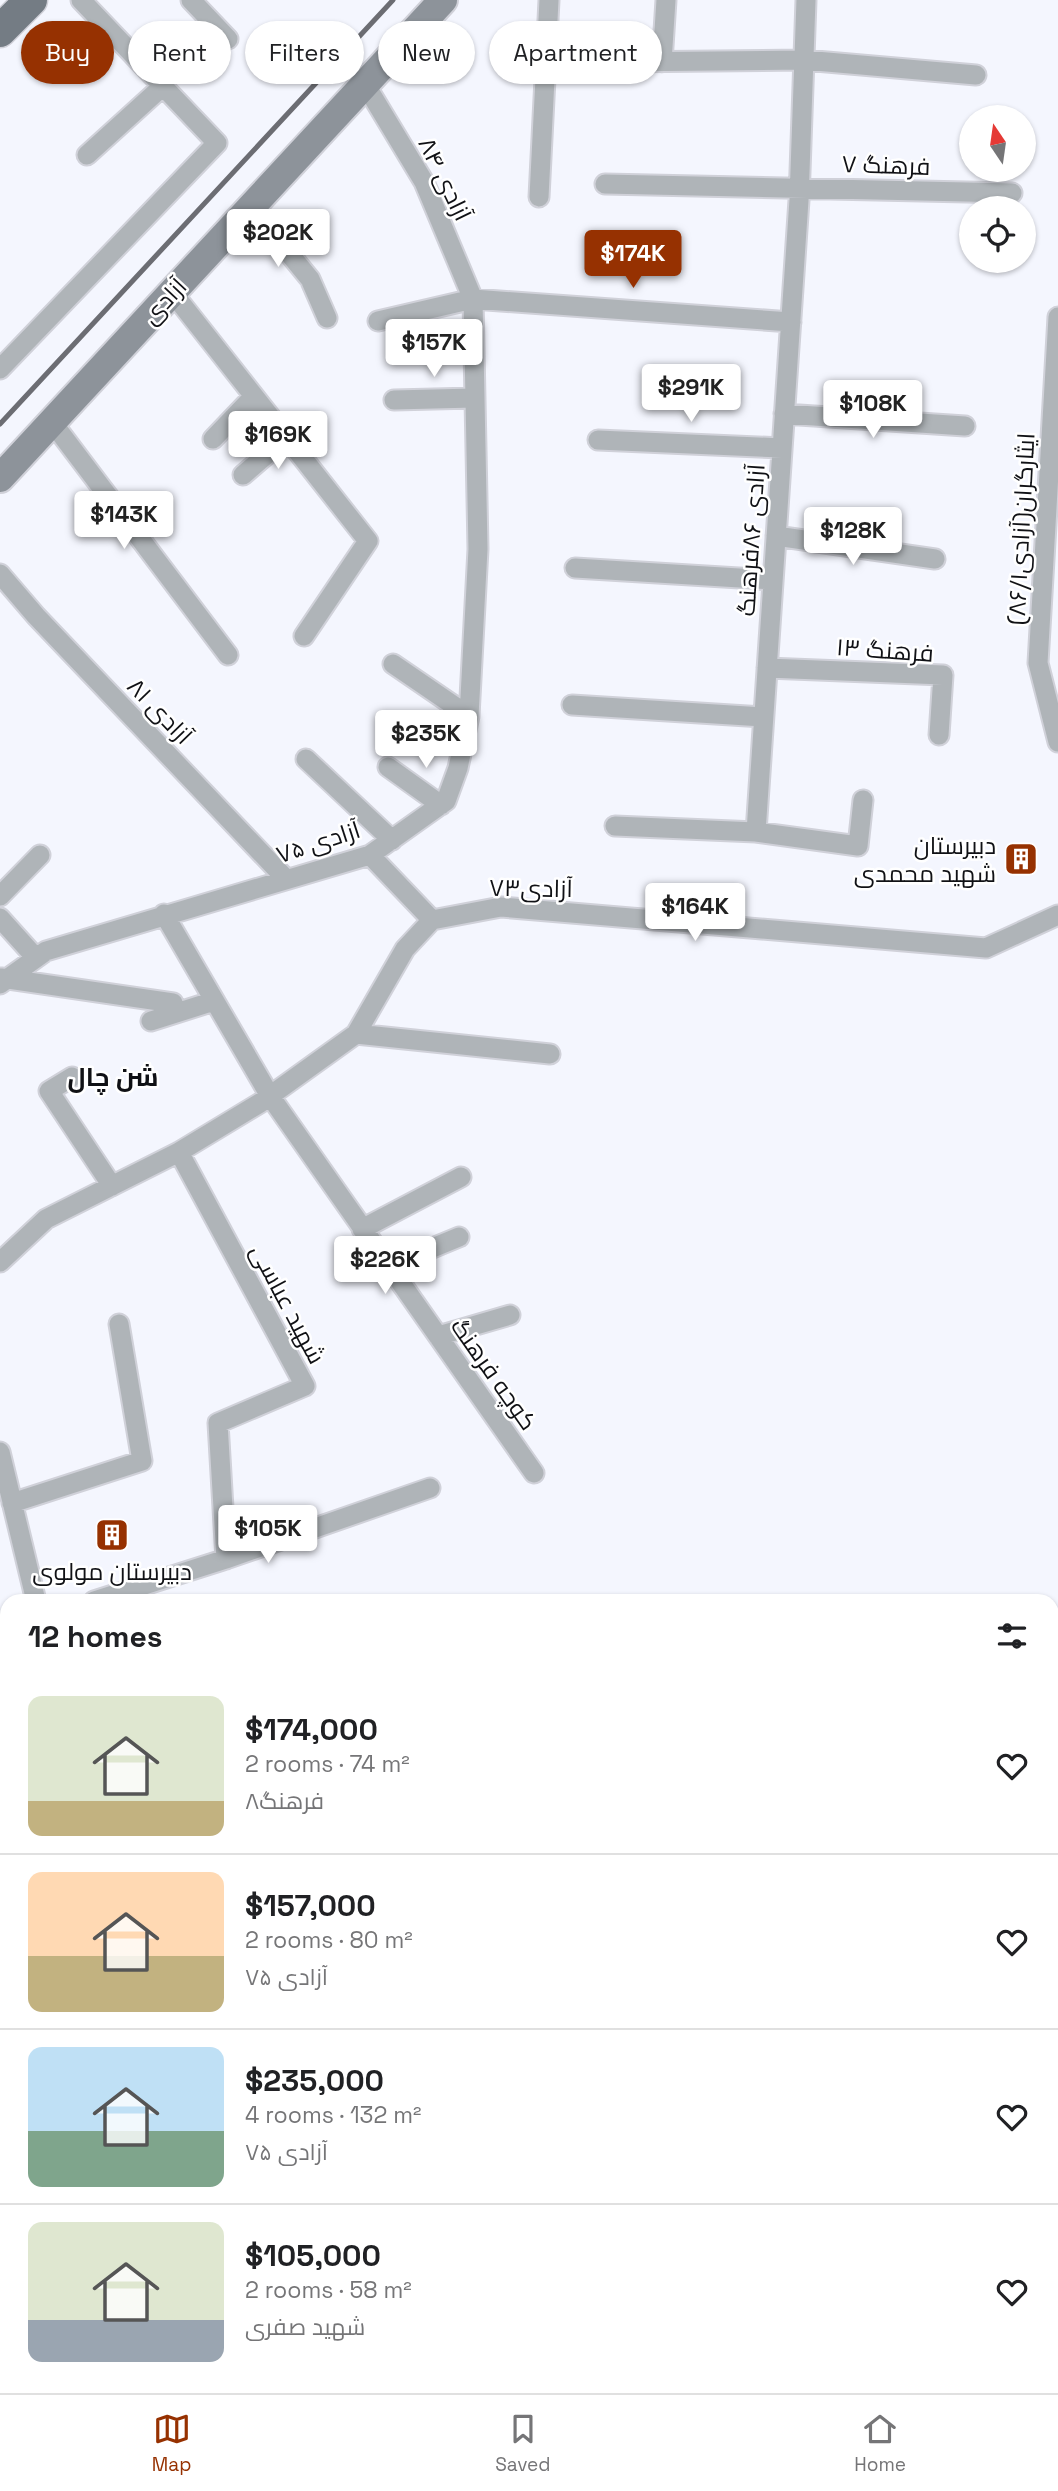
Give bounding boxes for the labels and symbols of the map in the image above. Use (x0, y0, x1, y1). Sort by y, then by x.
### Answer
north arrow (959, 105, 1036, 182)
street label: آزادی ۸۴ (411, 132, 479, 226)
street label: فرهنگ ۷ (841, 148, 931, 182)
pin: $202K (229, 210, 327, 269)
pin: $174K (584, 230, 682, 290)
street label: آزادی (135, 271, 194, 331)
pin: $157K (385, 320, 483, 379)
pin: $291K (642, 364, 740, 424)
pin: $108K (824, 380, 922, 440)
pin: $169K (229, 412, 327, 471)
street label: ایثارگران(آزادی۸۶/۱) (1000, 432, 1042, 626)
street label: آزادی ۸۶فرهنگ (730, 462, 772, 617)
pin: $143K (75, 491, 173, 551)
pin: $128K (804, 508, 902, 567)
street label: فرهنگ ۱۳ (835, 631, 935, 669)
street label: آزادی ۸۱ (121, 671, 200, 751)
pin: $235K (377, 710, 475, 770)
street label: آزادی ۷۵ (272, 814, 364, 870)
place label: دبیرستان شهید محمدی (854, 830, 996, 889)
building icon: دبیرستان شهید محمدی (1002, 840, 1040, 878)
street label: آزادی۷۳ (489, 872, 574, 904)
pin: $164K (646, 884, 744, 943)
district label: شن چال (67, 1060, 159, 1095)
pin: $226K (336, 1236, 434, 1296)
street label: شهید عباسی (244, 1239, 332, 1369)
street label: کوچه فرهنگ (443, 1312, 544, 1437)
pin: $105K (219, 1506, 317, 1565)
building icon: دبیرستان مولوی (93, 1516, 131, 1554)
place label: دبیرستان مولوی (32, 1556, 192, 1587)

